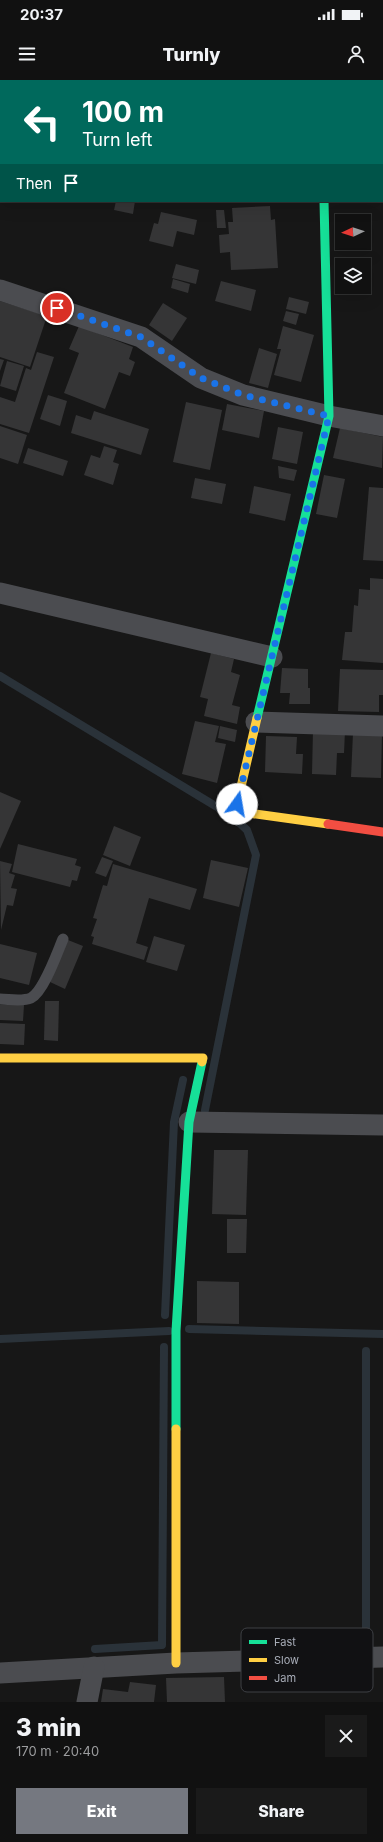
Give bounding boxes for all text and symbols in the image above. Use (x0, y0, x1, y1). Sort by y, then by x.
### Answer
text: 20:37 (20, 5, 63, 24)
icon: menu (16, 43, 38, 65)
icon: person (345, 43, 367, 65)
text: Turnly (163, 44, 220, 65)
text: 100 m (82, 95, 164, 129)
icon: left (16, 96, 68, 148)
text: Turn left (82, 129, 152, 150)
icon: arrive (60, 172, 82, 194)
text: Then (16, 174, 52, 193)
north arrow (335, 214, 371, 250)
map controls (335, 214, 371, 294)
button: layers (335, 258, 371, 294)
pin (40, 291, 74, 325)
icon: arrive (46, 297, 68, 319)
position arrow (216, 783, 258, 825)
legend (241, 1628, 373, 1692)
text: Fast (274, 1635, 296, 1649)
text: Slow (274, 1653, 299, 1667)
text: Jam (274, 1671, 296, 1685)
text: 3 min (16, 1713, 81, 1742)
button: close (325, 1715, 367, 1757)
text: 170 m · 20:40 (16, 1743, 99, 1759)
button: Exit (16, 1788, 188, 1834)
button: Share (196, 1788, 367, 1834)

